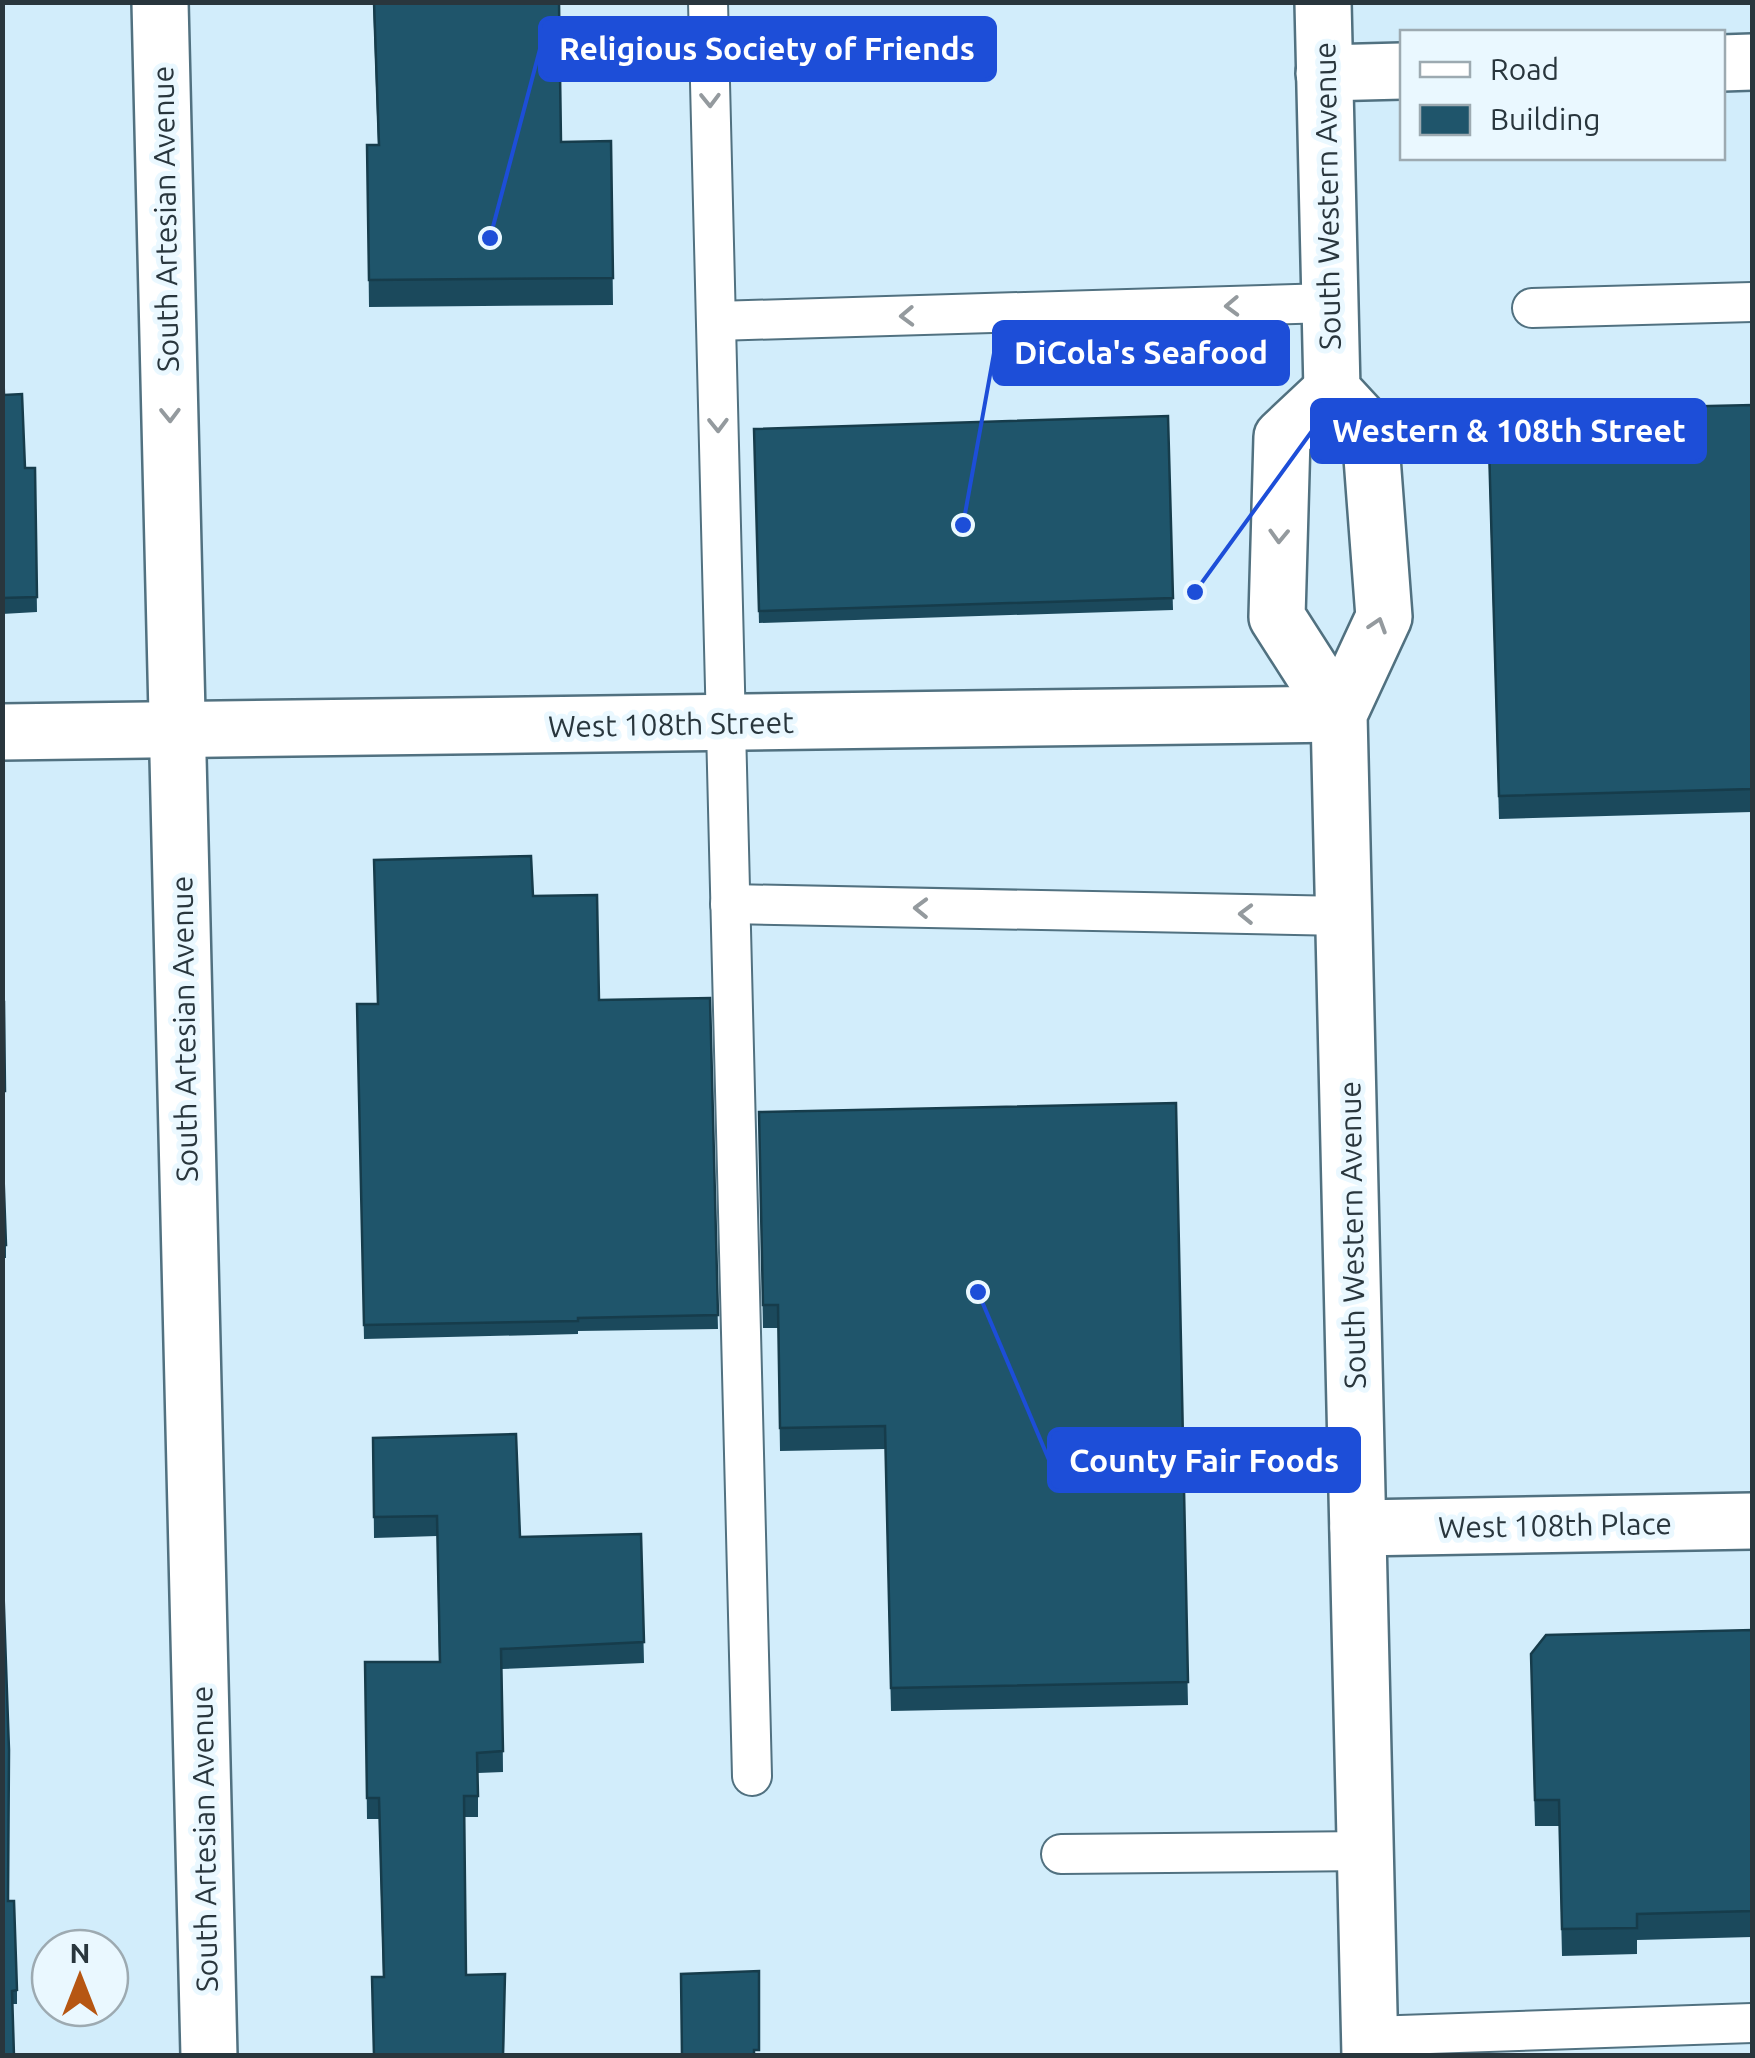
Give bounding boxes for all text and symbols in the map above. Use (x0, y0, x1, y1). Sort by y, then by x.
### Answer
callout: Religious Society of Friends (540, 18, 995, 80)
text: Religious Society of Friends (559, 30, 975, 66)
legend (1400, 30, 1725, 160)
street label: South Western Avenue (1307, 42, 1347, 350)
text: Road (1490, 52, 1559, 86)
street label: South Artesian Avenue (145, 66, 185, 372)
one-way arrow (700, 92, 721, 108)
text: Building (1490, 102, 1601, 136)
one-way arrow (1223, 296, 1239, 317)
one-way arrow (898, 305, 914, 326)
callout: DiCola's Seafood (994, 322, 1288, 384)
text: DiCola's Seafood (1014, 334, 1268, 370)
callout: Western & 108th Street (1312, 400, 1705, 462)
one-way arrow (159, 407, 180, 423)
text: Western & 108th Street (1332, 412, 1686, 448)
one-way arrow (708, 417, 729, 433)
one-way arrow (1269, 529, 1290, 545)
one-way arrow (1366, 617, 1387, 634)
street label: West 108th Street (548, 705, 794, 743)
street label: South Artesian Avenue (164, 876, 204, 1182)
one-way arrow (913, 897, 928, 919)
one-way arrow (1238, 904, 1254, 925)
street label: South Western Avenue (1332, 1081, 1372, 1389)
callout: County Fair Foods (1049, 1429, 1359, 1491)
text: County Fair Foods (1069, 1442, 1339, 1478)
street label: West 108th Place (1438, 1506, 1672, 1544)
street label: South Artesian Avenue (184, 1686, 224, 1992)
north arrow (30, 1928, 130, 2028)
text: N (70, 1937, 90, 1968)

